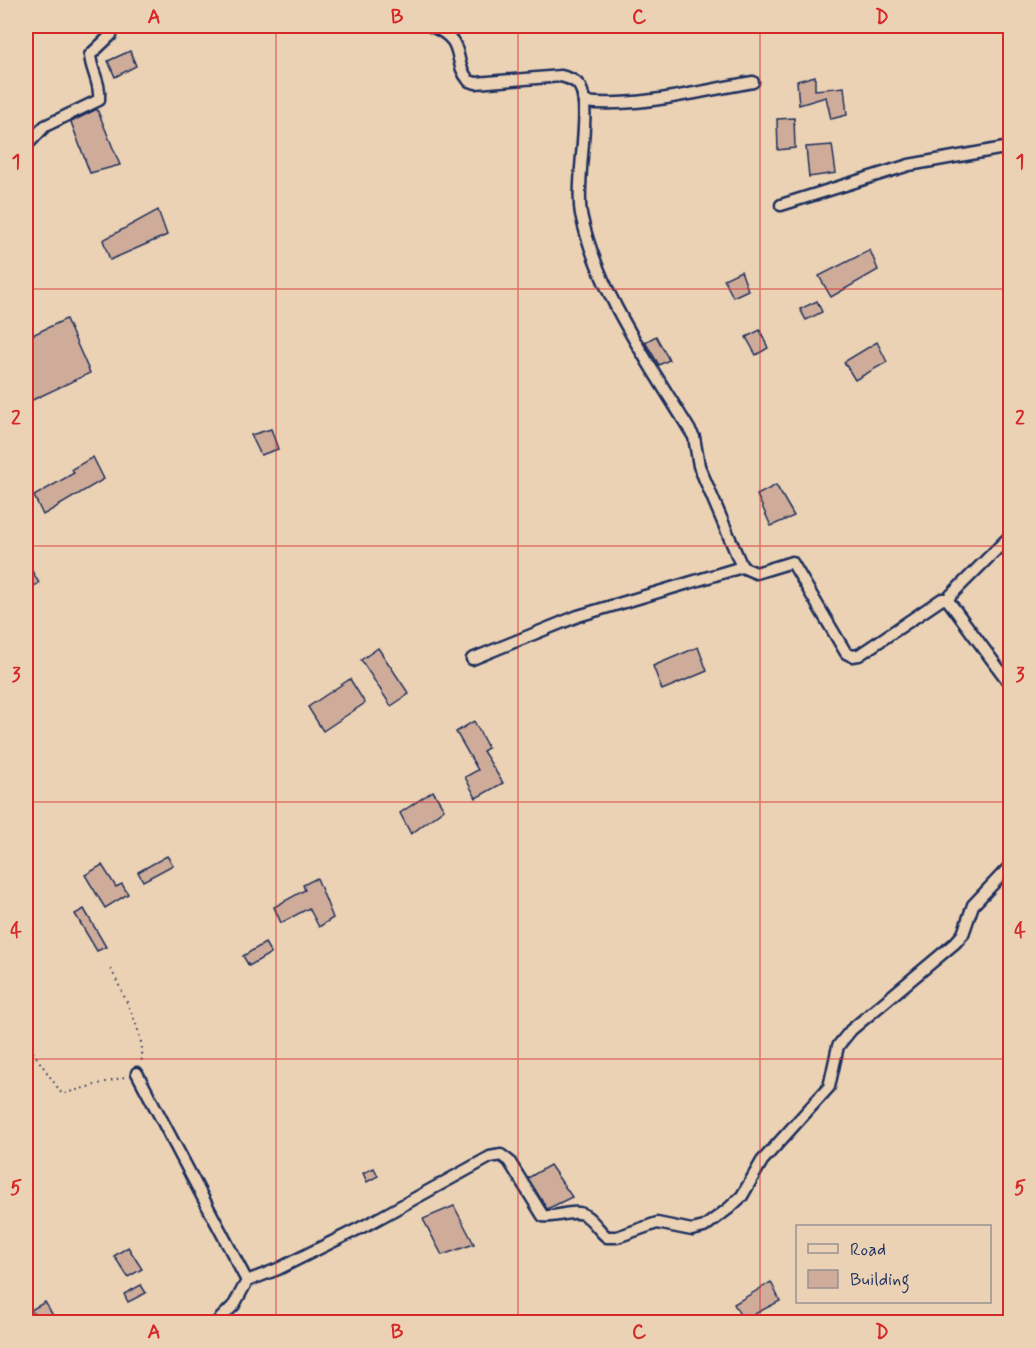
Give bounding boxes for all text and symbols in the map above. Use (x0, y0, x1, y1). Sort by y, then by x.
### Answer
text: A (147, 4, 161, 31)
text: B (391, 4, 404, 31)
text: C (632, 4, 647, 31)
text: D (875, 4, 889, 31)
text: 1 (12, 149, 20, 176)
text: 1 (1016, 149, 1024, 176)
text: 2 (11, 405, 21, 432)
text: 2 (1015, 405, 1025, 432)
text: 3 (11, 662, 21, 689)
text: 3 (1015, 662, 1025, 689)
text: 4 (10, 918, 22, 945)
text: 4 (1014, 918, 1026, 945)
text: 5 (10, 1175, 22, 1202)
text: 5 (1014, 1175, 1026, 1202)
legend (796, 1225, 991, 1303)
text: Road (850, 1238, 886, 1262)
text: Building (850, 1268, 910, 1294)
text: A (147, 1319, 161, 1346)
text: B (391, 1319, 404, 1346)
text: C (632, 1319, 647, 1346)
text: D (875, 1319, 889, 1346)

